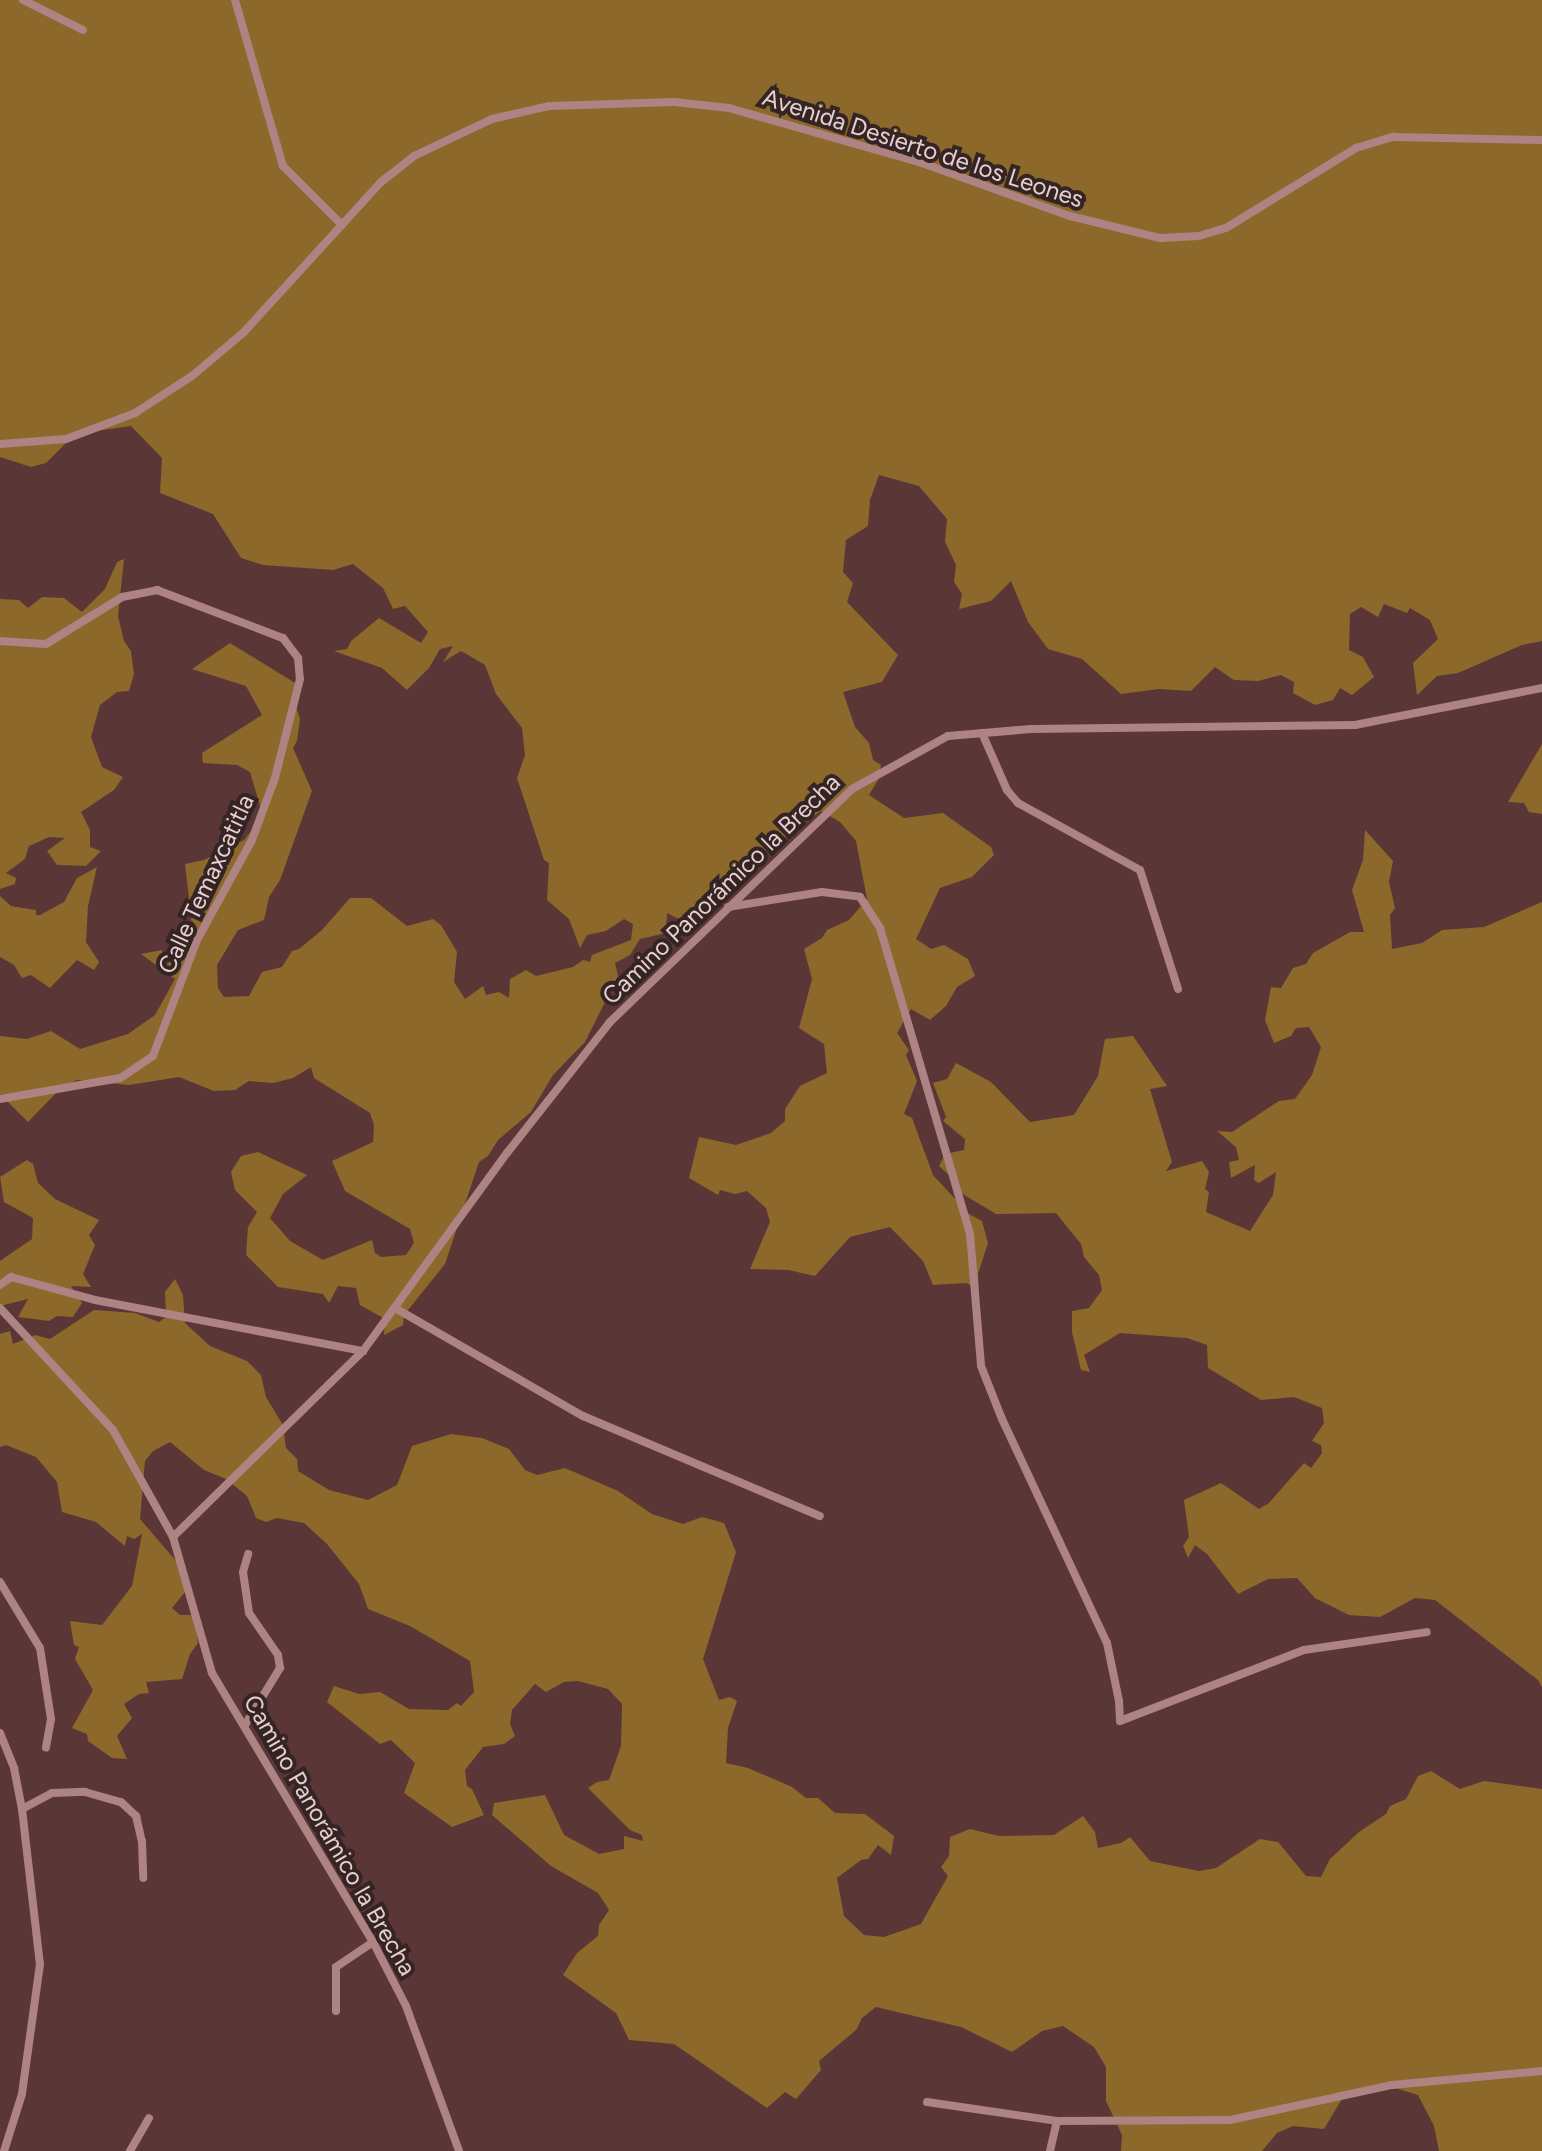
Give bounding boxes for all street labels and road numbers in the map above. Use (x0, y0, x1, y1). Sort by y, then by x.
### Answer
street label: Avenida Desierto de los Leones (759, 82, 1087, 214)
street label: Camino Panorámico la Brecha (596, 768, 846, 1010)
street label: Calle Temaxcatitla (152, 790, 260, 978)
street label: Camino Panorámico la Brecha (238, 1690, 422, 1980)

